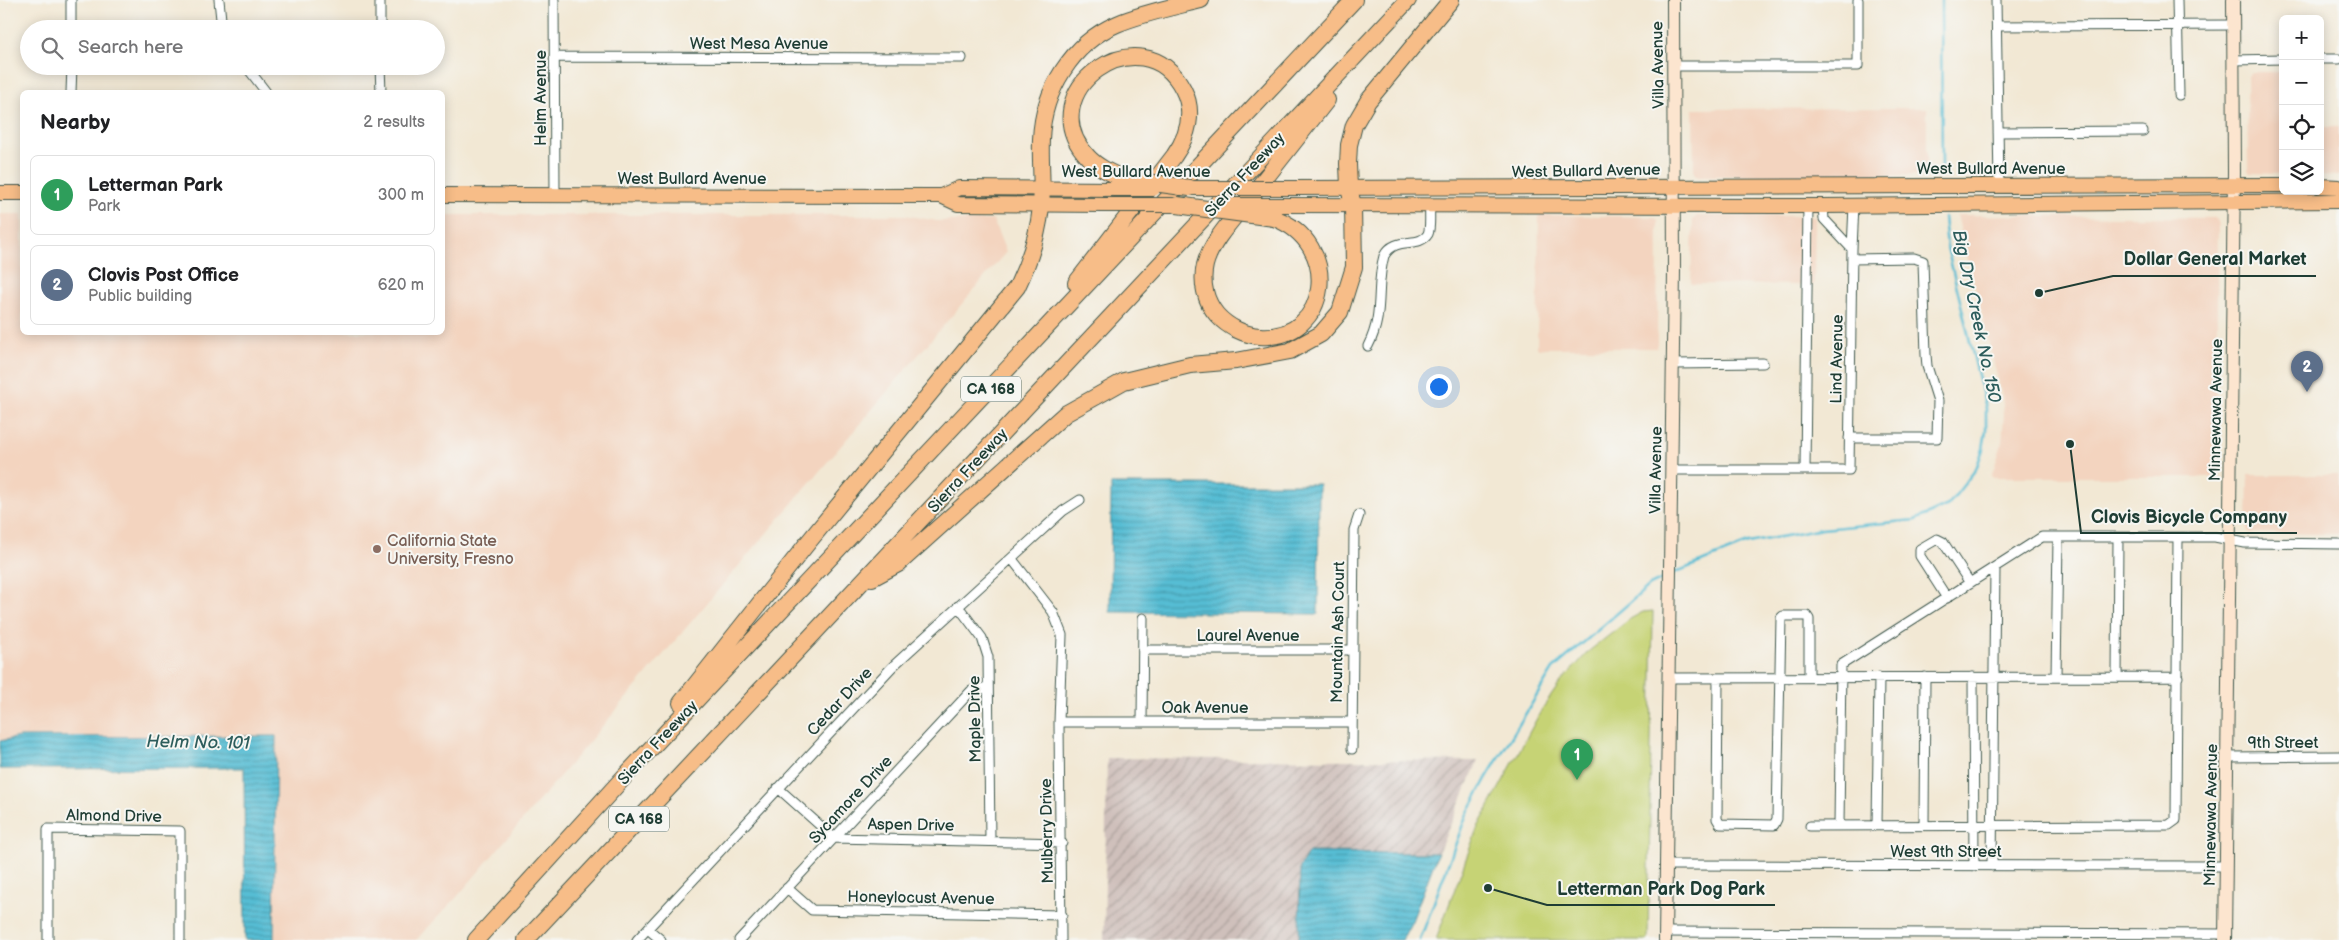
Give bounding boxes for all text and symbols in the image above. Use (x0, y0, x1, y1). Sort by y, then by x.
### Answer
map controls (2279, 15, 2324, 195)
button: + (2279, 15, 2324, 60)
search box (20, 20, 445, 75)
street label: Villa Avenue (1648, 20, 1669, 109)
icon: search (38, 34, 66, 62)
street label: West Mesa Avenue (690, 35, 829, 54)
text: Search here (78, 36, 183, 59)
street label: Helm Avenue (532, 49, 551, 146)
button: − (2279, 60, 2324, 105)
button: locate (2279, 105, 2324, 150)
text: Nearby (40, 110, 110, 135)
text: 2 results (363, 113, 425, 132)
street label: Sierra Freeway (1201, 128, 1290, 221)
button: layers (2279, 150, 2324, 195)
street label: West Bullard Avenue (1917, 160, 2066, 179)
street label: West Bullard Avenue (1511, 161, 1661, 182)
street label: West Bullard Avenue (1062, 163, 1211, 182)
street label: West Bullard Avenue (618, 170, 767, 189)
text: Letterman Park (88, 174, 223, 197)
text: 1 (54, 186, 60, 205)
text: 300 m (378, 186, 424, 205)
text: Park (88, 197, 120, 216)
water label: Big Dry Creek No. 150 (1948, 228, 2005, 405)
callout: Dollar General Market (2113, 243, 2316, 276)
text: Dollar General Market (2123, 249, 2307, 270)
text: Clovis Post Office (88, 264, 239, 287)
text: 2 (52, 276, 62, 295)
text: 620 m (378, 276, 424, 295)
text: Public building (88, 287, 192, 306)
street label: Lind Avenue (1827, 314, 1848, 404)
street label: Minnewawa Avenue (2206, 338, 2227, 481)
pin: 2 (2291, 351, 2323, 392)
your location (1426, 374, 1452, 400)
road number: CA 168 (961, 376, 1021, 402)
street label: Sierra Freeway (924, 424, 1013, 517)
street label: Villa Avenue (1646, 425, 1667, 514)
callout: Clovis Bicycle Company (2081, 500, 2297, 533)
text: Clovis Bicycle Company (2091, 507, 2288, 528)
place label: California State University, Fresno (387, 532, 514, 569)
marker: California State University, Fresno (371, 543, 383, 555)
street label: Mountain Ash Court (1328, 561, 1349, 703)
street label: Laurel Avenue (1196, 627, 1300, 646)
street label: Cedar Drive (804, 663, 877, 740)
street label: Maple Drive (965, 675, 986, 763)
street label: Sierra Freeway (614, 696, 703, 789)
street label: Oak Avenue (1162, 699, 1249, 718)
water label: Helm No. 101 (146, 731, 250, 754)
street label: 9th Street (2248, 734, 2319, 753)
pin: 1 (1561, 739, 1593, 780)
street label: Minnewawa Avenue (2201, 743, 2222, 886)
street label: Sycamore Drive (806, 752, 897, 848)
street label: Mulberry Drive (1037, 778, 1058, 884)
street label: Almond Drive (66, 806, 163, 827)
road number: CA 168 (609, 806, 669, 832)
street label: Aspen Drive (867, 815, 955, 836)
street label: West 9th Street (1890, 843, 2002, 862)
callout: Letterman Park Dog Park (1547, 872, 1775, 905)
text: Letterman Park Dog Park (1557, 879, 1765, 900)
street label: Honeylocust Avenue (847, 888, 995, 909)

